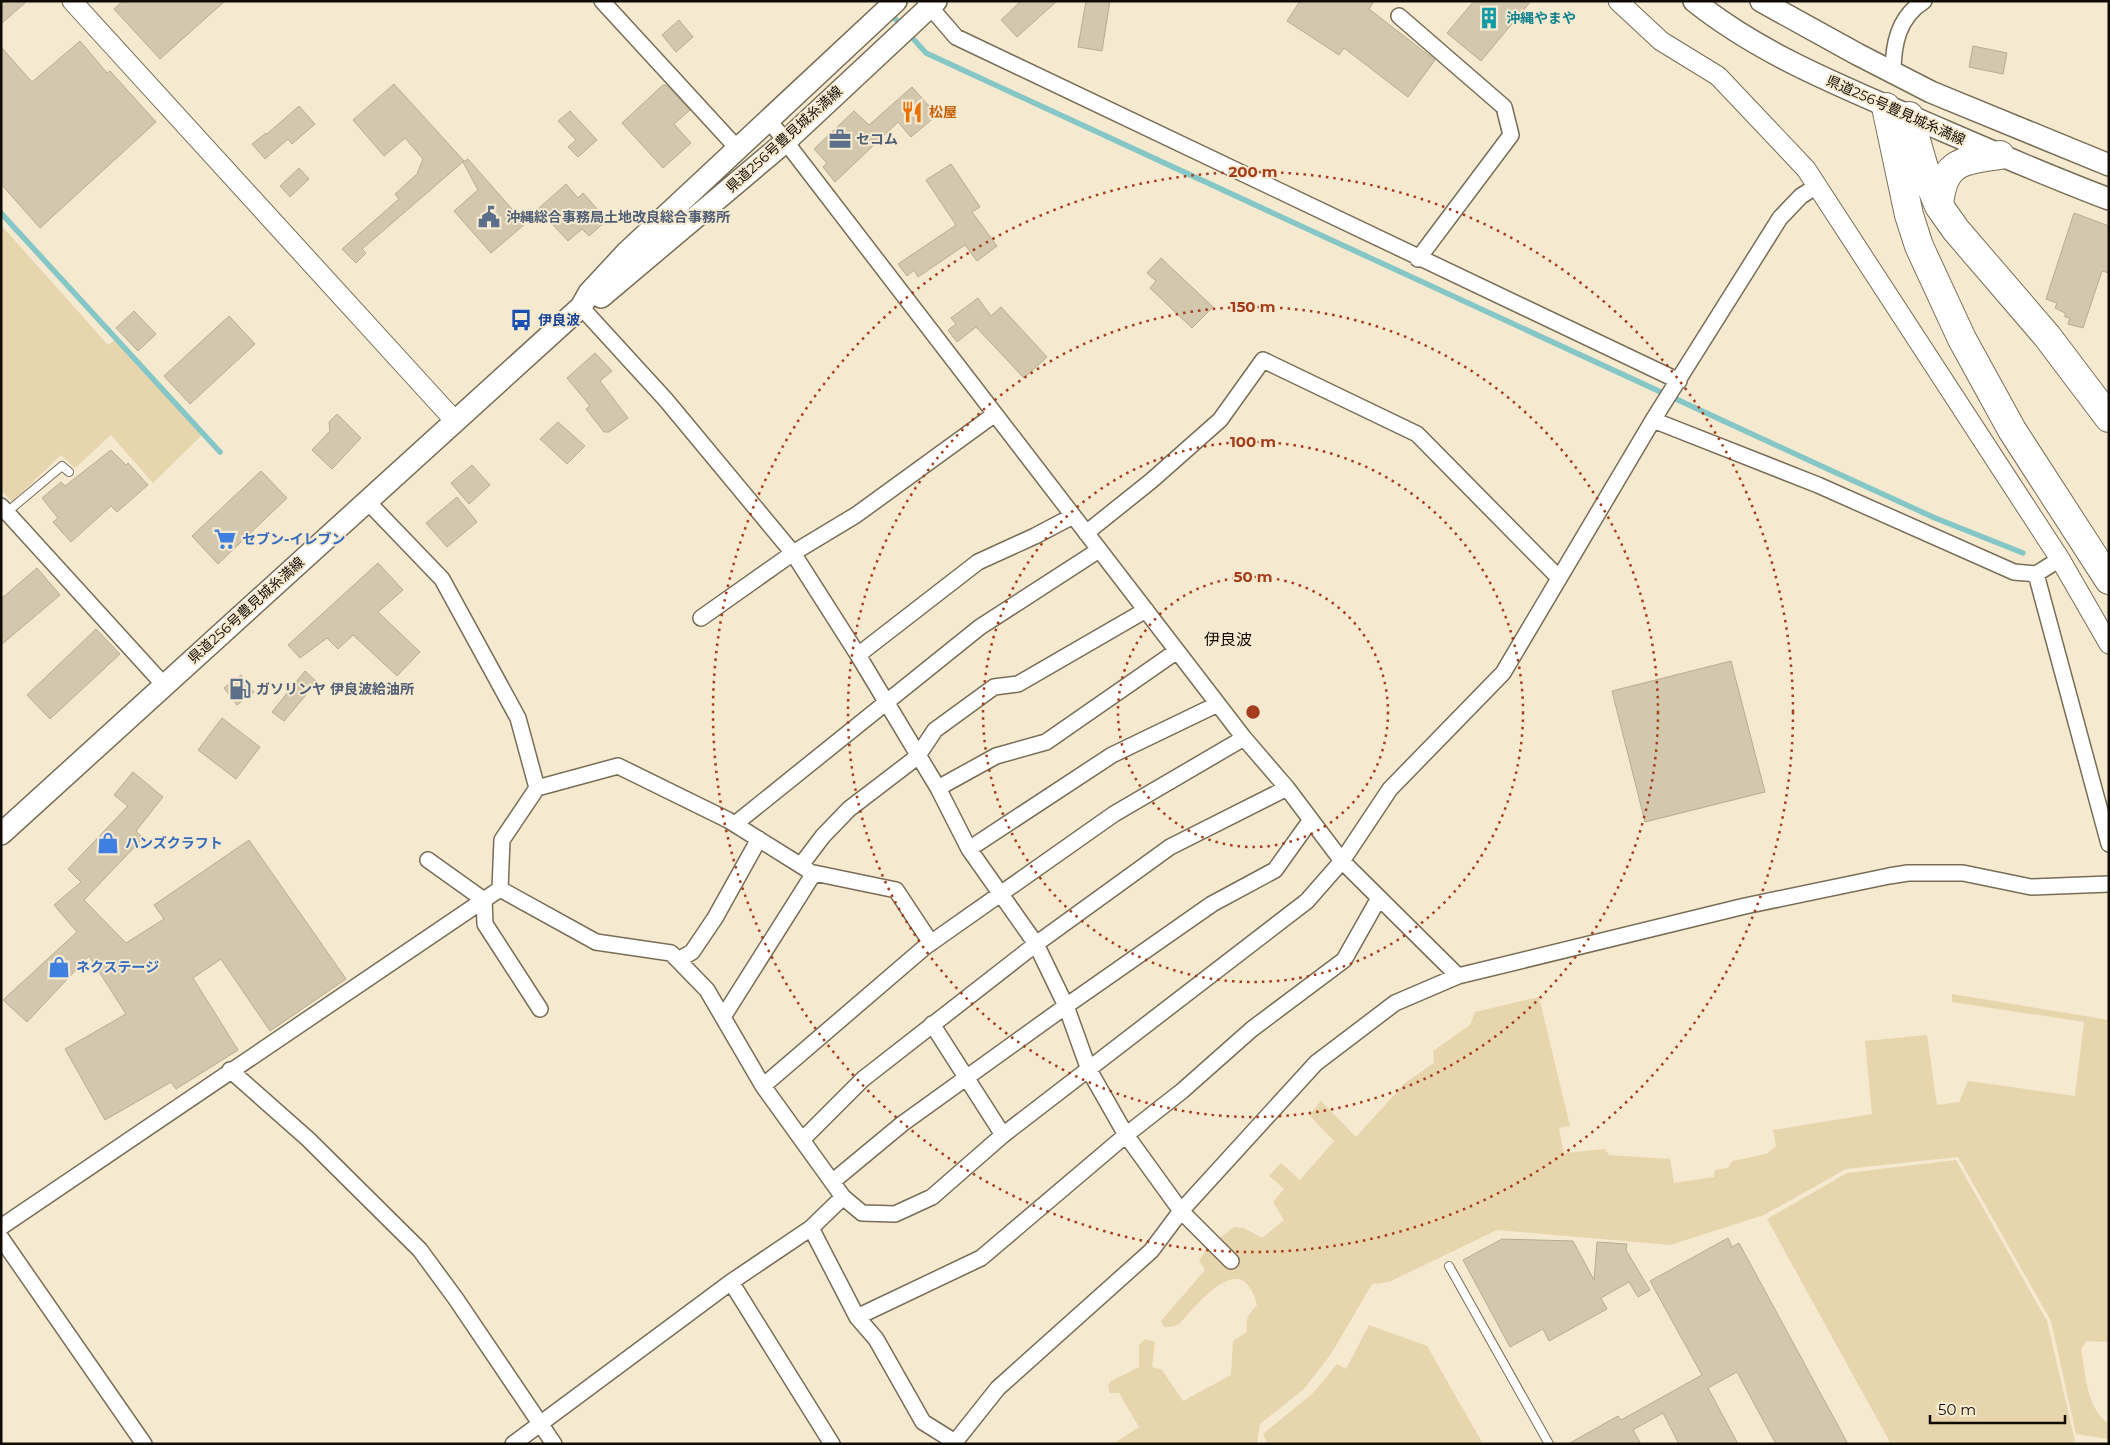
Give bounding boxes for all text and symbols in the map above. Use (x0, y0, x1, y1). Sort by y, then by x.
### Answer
building icon: 沖縄やまや (1476, 5, 1502, 31)
place label: 沖縄やまや (1506, 9, 1576, 27)
street label: 県道256号豊見城糸満線 (1824, 71, 1968, 149)
street label: 県道256号豊見城糸満線 (722, 82, 846, 196)
restaurant icon: 松屋 (899, 99, 925, 125)
place label: 松屋 (929, 103, 957, 121)
office icon: セコム (827, 126, 853, 152)
place label: セコム (856, 130, 898, 148)
text: 200 m (1228, 162, 1278, 181)
public building icon: 沖縄総合事務局土地改良総合事務所 (476, 204, 502, 230)
place label: 沖縄総合事務局土地改良総合事務所 (506, 208, 730, 226)
text: 150 m (1231, 297, 1275, 316)
bus stop icon: 伊良波 (508, 307, 534, 333)
place label: 伊良波 (538, 311, 580, 329)
text: 100 m (1230, 432, 1276, 451)
supermarket icon: セブン-イレブン (212, 526, 238, 552)
place label: セブン-イレブン (242, 530, 345, 548)
street label: 県道256号豊見城糸満線 (184, 553, 308, 667)
text: 50 m (1233, 567, 1273, 586)
district label: 伊良波 (1204, 630, 1252, 649)
fuel station icon: ガソリンヤ 伊良波給油所 (227, 676, 253, 702)
place label: ガソリンヤ 伊良波給油所 (256, 680, 414, 698)
centre of rings (1244, 703, 1262, 721)
shop icon: ハンズクラフト (95, 830, 121, 856)
place label: ハンズクラフト (125, 834, 223, 852)
shop icon: ネクステージ (46, 954, 72, 980)
place label: ネクステージ (76, 958, 159, 976)
scale bar (1930, 1392, 2065, 1424)
text: 50 m (1938, 1400, 1976, 1419)

